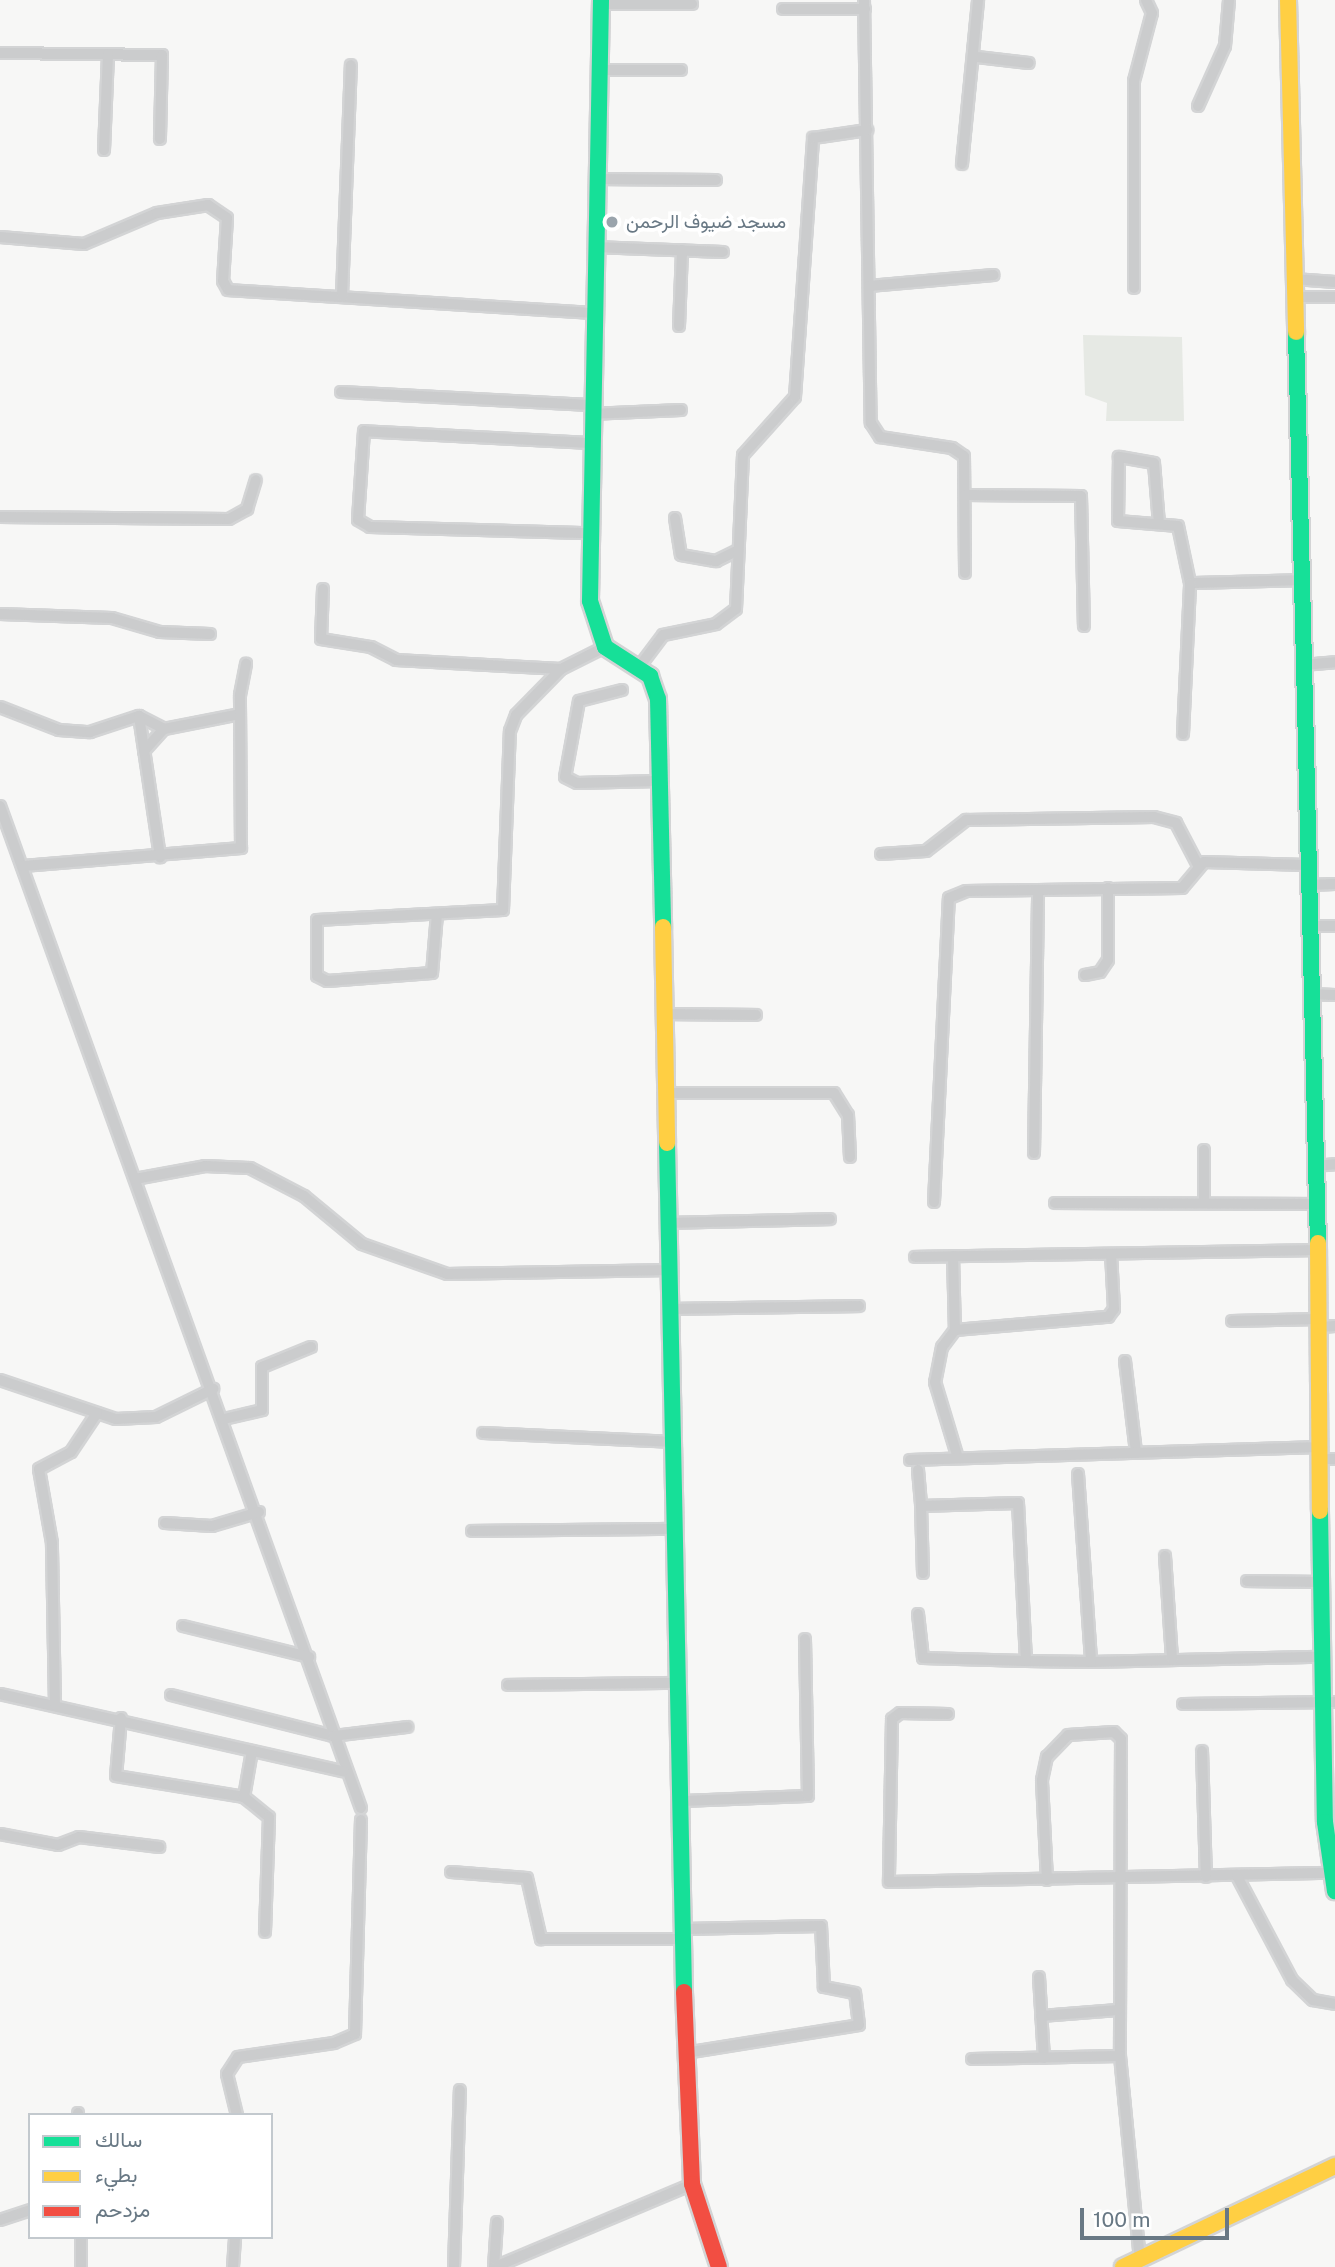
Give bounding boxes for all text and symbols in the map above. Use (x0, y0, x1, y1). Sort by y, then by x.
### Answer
place label: مسجد ضيوف الرحمن (626, 211, 786, 233)
marker: مسجد ضيوف الرحمن (604, 214, 620, 230)
legend (28, 2113, 273, 2239)
text: سالك (95, 2127, 142, 2152)
text: بطيء (95, 2162, 138, 2187)
scale bar (1083, 2194, 1232, 2238)
text: مزدحم (95, 2197, 150, 2222)
text: 100 m (1093, 2207, 1150, 2232)

